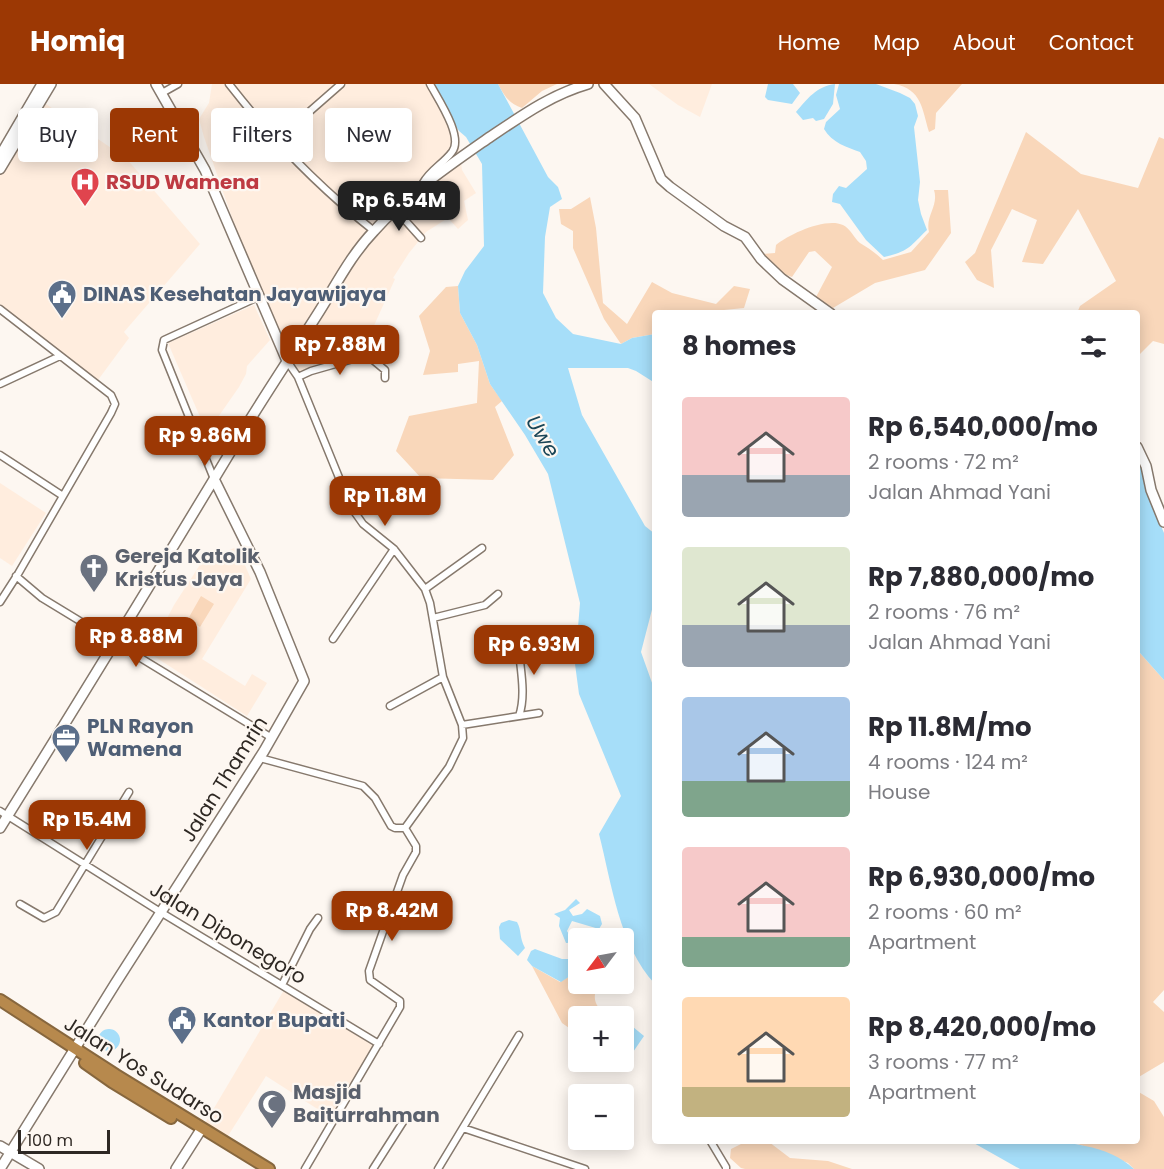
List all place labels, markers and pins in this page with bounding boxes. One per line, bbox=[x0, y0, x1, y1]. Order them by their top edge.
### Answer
hospital icon: RSUD Wamena bbox=[69, 166, 101, 208]
place label: RSUD Wamena bbox=[106, 168, 259, 196]
pin: Rp 6.54M bbox=[337, 181, 461, 232]
public building icon: DINAS Kesehatan Jayawijaya bbox=[46, 278, 78, 320]
place label: DINAS Kesehatan Jayawijaya bbox=[83, 280, 386, 308]
pin: Rp 7.88M bbox=[278, 325, 402, 376]
pin: Rp 9.86M bbox=[143, 416, 267, 467]
pin: Rp 11.8M bbox=[323, 476, 447, 527]
place label: Gereja Katolik Kristus Jaya bbox=[115, 542, 260, 593]
church icon: Gereja Katolik Kristus Jaya bbox=[78, 552, 110, 594]
pin: Rp 8.88M bbox=[74, 617, 198, 668]
pin: Rp 6.93M bbox=[472, 625, 596, 676]
place label: PLN Rayon Wamena bbox=[87, 712, 194, 763]
office icon: PLN Rayon Wamena bbox=[50, 722, 82, 764]
pin: Rp 15.4M bbox=[25, 800, 149, 851]
pin: Rp 8.42M bbox=[330, 891, 454, 942]
public building icon: Kantor Bupati bbox=[166, 1004, 198, 1046]
place label: Kantor Bupati bbox=[203, 1006, 346, 1034]
place label: Masjid Baiturrahman bbox=[293, 1078, 440, 1129]
mosque icon: Masjid Baiturrahman bbox=[256, 1088, 288, 1130]

